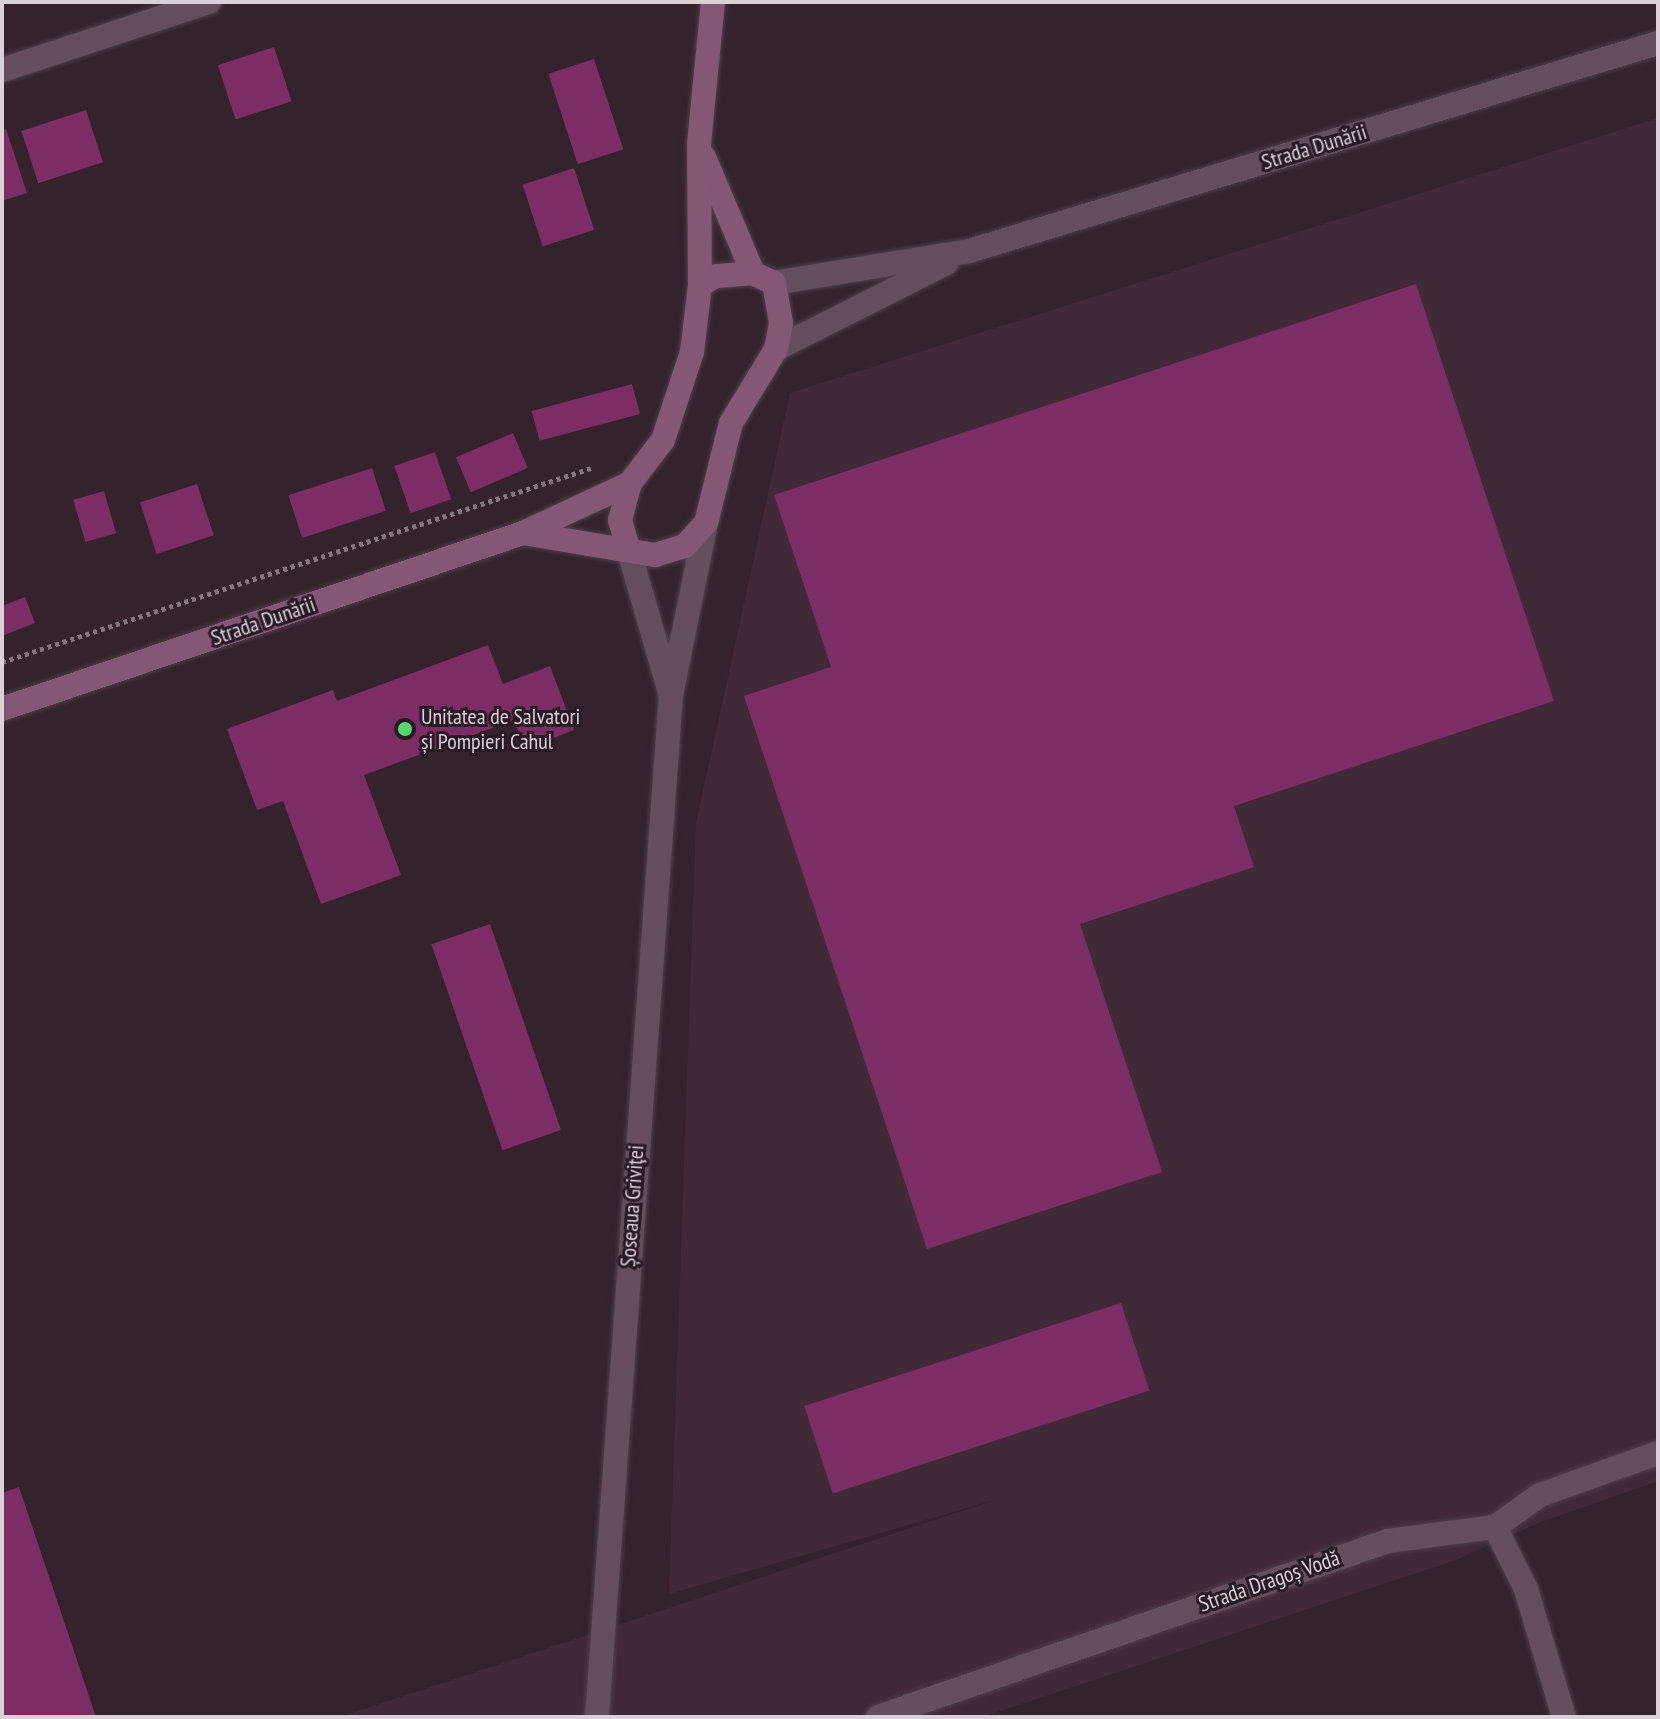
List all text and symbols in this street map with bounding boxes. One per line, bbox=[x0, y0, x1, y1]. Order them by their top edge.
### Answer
street label: Strada Dunării bbox=[1258, 119, 1370, 175]
street label: Strada Dunării bbox=[207, 591, 319, 651]
place label: Unitatea de Salvatori și Pompieri Cahul bbox=[421, 703, 580, 754]
marker: Unitatea de Salvatori și Pompieri Cahul bbox=[396, 720, 414, 738]
street label: Șoseaua Griviţei bbox=[615, 1144, 649, 1268]
street label: Strada Dragoș Vodă bbox=[1195, 1544, 1343, 1618]

